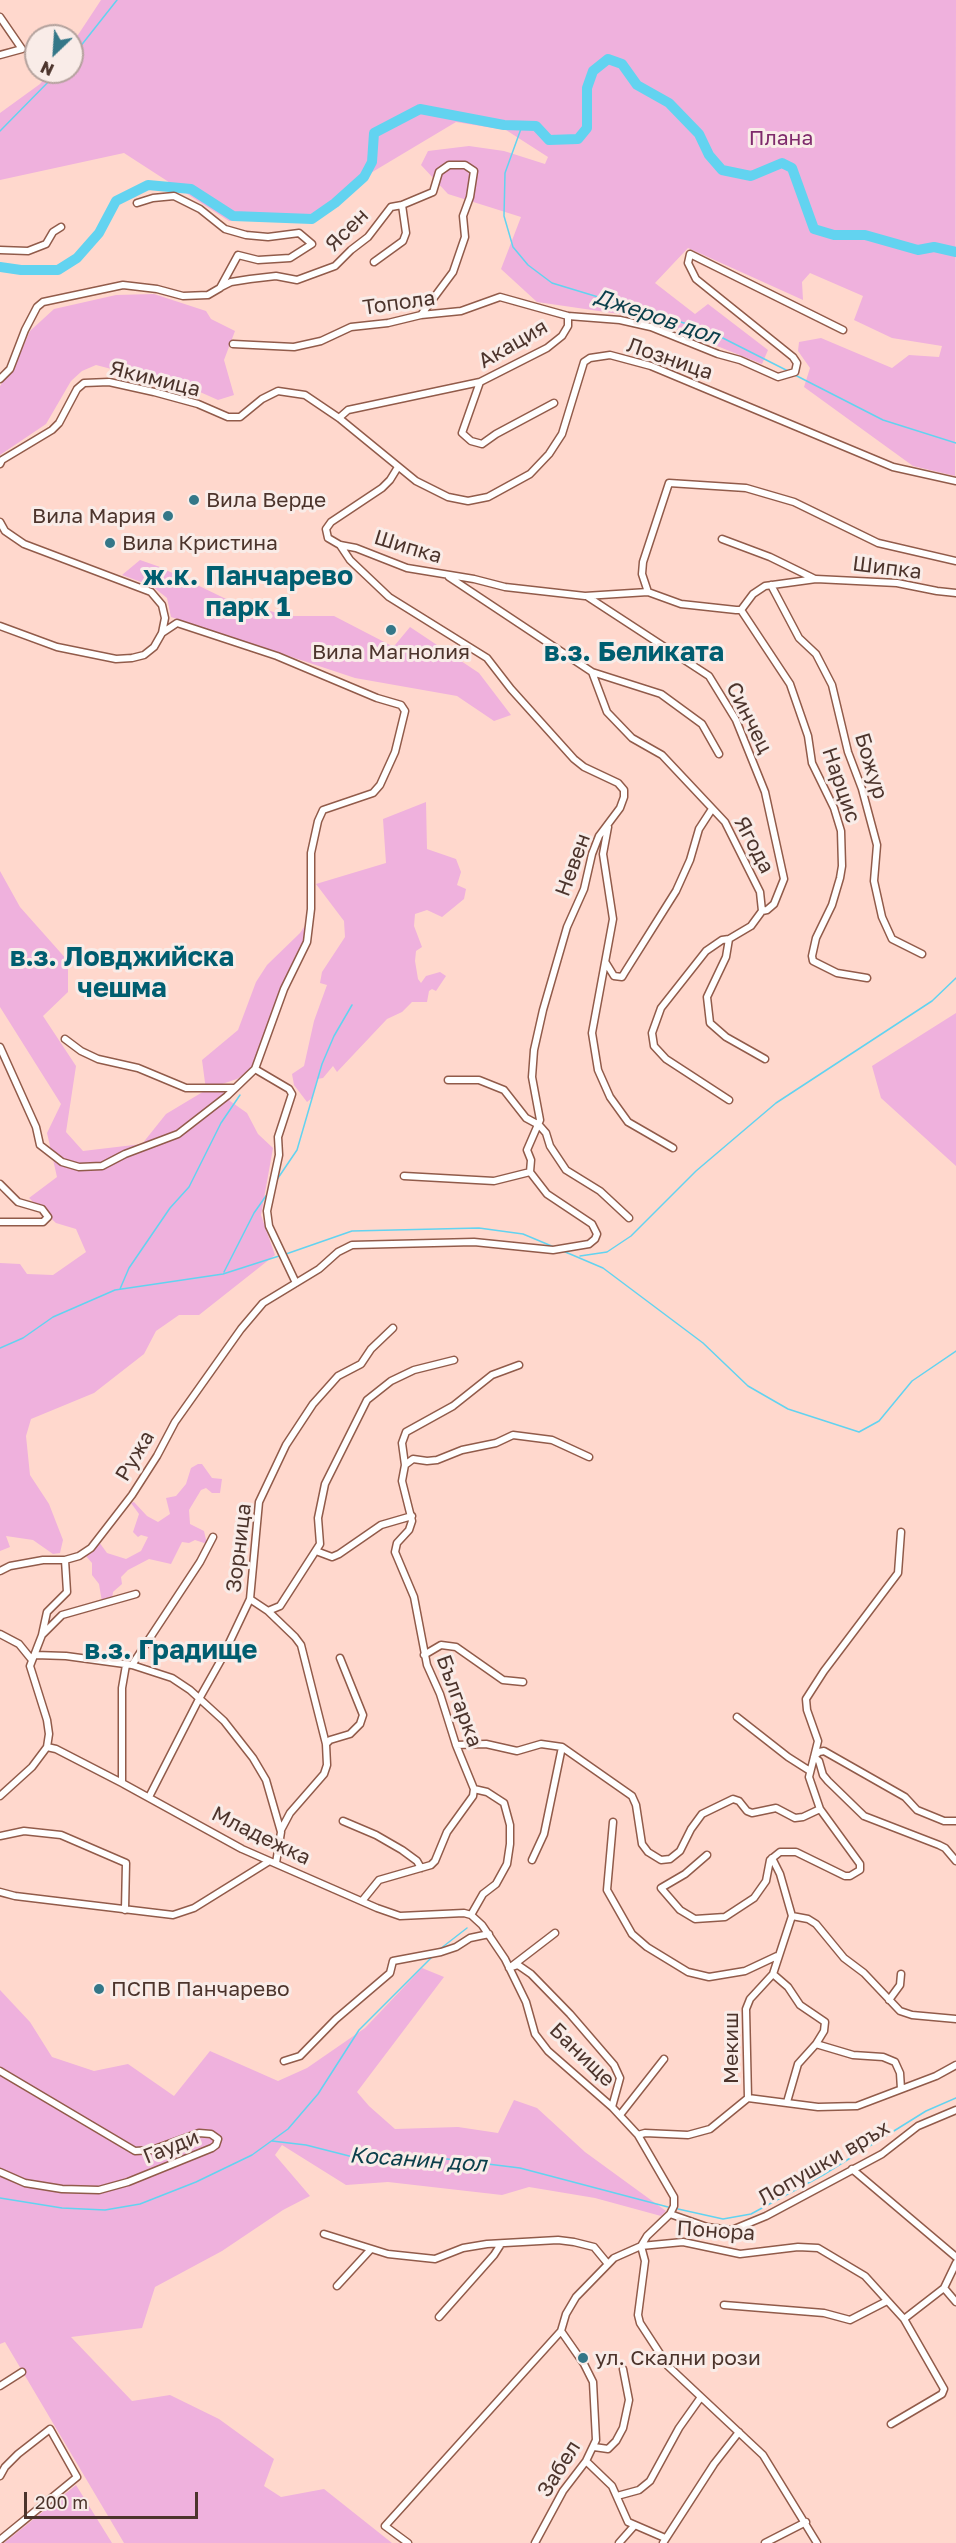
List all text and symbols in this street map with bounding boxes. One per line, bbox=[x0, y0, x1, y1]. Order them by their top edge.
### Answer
north arrow bbox=[24, 24, 84, 84]
text: N bbox=[38, 57, 57, 80]
park label: Плана bbox=[749, 125, 813, 151]
street label: Ясен bbox=[320, 203, 374, 257]
water label: Джеров дол bbox=[591, 283, 723, 351]
street label: Топола bbox=[361, 285, 437, 321]
street label: Акация bbox=[474, 314, 552, 374]
street label: Лозница bbox=[624, 333, 716, 385]
street label: Якимица bbox=[107, 356, 203, 402]
place label: Вила Верде bbox=[206, 487, 326, 513]
marker: Вила Верде bbox=[187, 493, 201, 507]
place label: Вила Мария bbox=[32, 503, 156, 529]
marker: Вила Мария bbox=[161, 509, 175, 523]
street label: Шипка bbox=[371, 525, 445, 569]
place label: Вила Кристина bbox=[122, 530, 278, 556]
marker: Вила Кристина bbox=[103, 536, 117, 550]
street label: Шипка bbox=[851, 551, 923, 585]
district label: ж.к. Панчарево парк 1 bbox=[143, 560, 353, 623]
marker: Вила Магнолия bbox=[384, 623, 398, 637]
district label: в.з. Беликата bbox=[544, 636, 724, 668]
place label: Вила Магнолия bbox=[312, 639, 470, 665]
street label: Синчец bbox=[720, 678, 778, 758]
street label: Божур bbox=[849, 730, 893, 802]
street label: Нарцис bbox=[816, 744, 866, 826]
street label: Ягода bbox=[729, 812, 779, 878]
street label: Невен bbox=[550, 830, 596, 900]
district label: в.з. Ловджийска чешма bbox=[10, 941, 234, 1004]
street label: Ружа bbox=[110, 1426, 160, 1486]
street label: Зорница bbox=[221, 1502, 257, 1594]
district label: в.з. Градище bbox=[85, 1634, 257, 1666]
street label: Българка bbox=[431, 1651, 487, 1751]
street label: Младежка bbox=[207, 1801, 315, 1871]
place label: ПСПВ Панчарево bbox=[111, 1976, 290, 2002]
marker: ПСПВ Панчарево bbox=[92, 1982, 106, 1996]
street label: Мекиш bbox=[718, 2012, 744, 2084]
street label: Банище bbox=[544, 2018, 620, 2092]
street label: Лопушки връх bbox=[754, 2115, 894, 2211]
street label: Гауди bbox=[140, 2125, 202, 2169]
water label: Косанин дол bbox=[348, 2142, 488, 2178]
street label: Понора bbox=[676, 2216, 756, 2246]
place label: ул. Скални рози bbox=[595, 2345, 761, 2371]
marker: ул. Скални рози bbox=[576, 2351, 590, 2365]
street label: Забел bbox=[532, 2436, 586, 2502]
scale bar bbox=[27, 2480, 201, 2518]
text: 200 m bbox=[35, 2491, 88, 2513]

